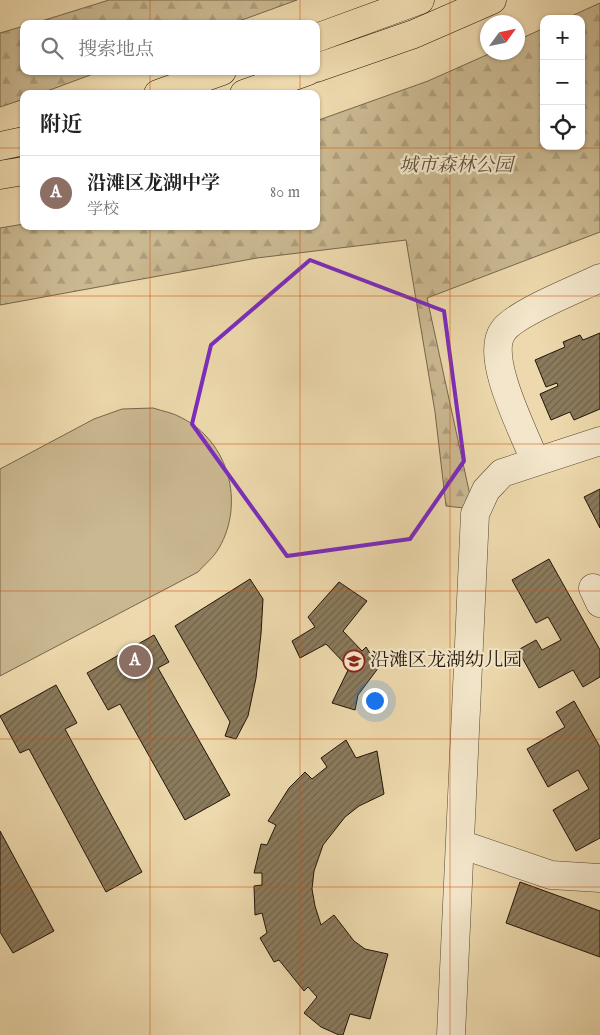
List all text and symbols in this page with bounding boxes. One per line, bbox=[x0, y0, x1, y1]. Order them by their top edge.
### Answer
north arrow bbox=[480, 15, 525, 60]
map controls bbox=[540, 15, 585, 150]
button: + bbox=[540, 15, 585, 60]
search box bbox=[20, 20, 320, 75]
icon: search bbox=[38, 34, 66, 62]
text: 搜索地点 bbox=[78, 38, 154, 62]
button: − bbox=[540, 60, 585, 105]
button: locate bbox=[540, 105, 585, 150]
text: 附近 bbox=[40, 112, 82, 139]
park label: 城市森林公园 bbox=[399, 154, 516, 178]
text: 沿滩区龙湖中学 bbox=[87, 172, 220, 196]
text: A bbox=[51, 183, 61, 203]
text: 80 m bbox=[270, 183, 300, 203]
text: 学校 bbox=[87, 200, 119, 220]
pin: A bbox=[119, 642, 151, 680]
school or university icon: 沿滩区龙湖幼儿园 bbox=[342, 649, 366, 673]
place label: 沿滩区龙湖幼儿园 bbox=[370, 649, 522, 673]
your location bbox=[362, 688, 388, 714]

